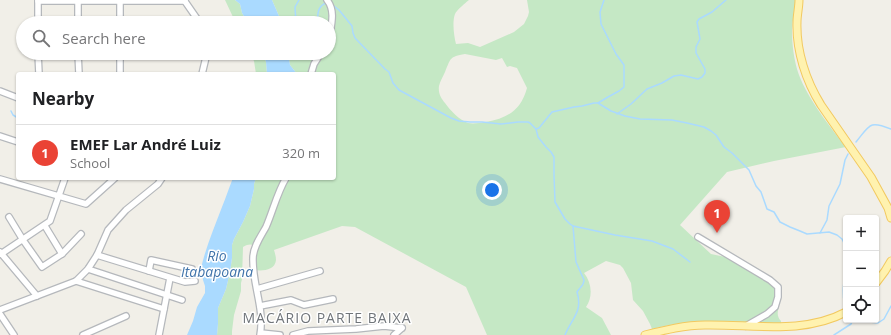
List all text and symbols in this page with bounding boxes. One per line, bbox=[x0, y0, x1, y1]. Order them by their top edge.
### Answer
search box bbox=[16, 16, 336, 60]
icon: search bbox=[30, 27, 52, 49]
text: Search here bbox=[62, 28, 146, 48]
text: Nearby bbox=[32, 87, 94, 110]
text: EMEF Lar André Luiz bbox=[70, 134, 221, 154]
text: 1 bbox=[41, 144, 49, 162]
text: 320 m bbox=[282, 144, 320, 162]
text: School bbox=[70, 154, 110, 172]
your location bbox=[482, 180, 502, 200]
pin: 1 bbox=[704, 200, 730, 233]
map controls bbox=[843, 215, 879, 323]
button: + bbox=[843, 215, 879, 251]
water label: Rio Itabapoana bbox=[181, 246, 253, 281]
button: − bbox=[843, 251, 879, 287]
button: locate bbox=[843, 287, 879, 323]
district label: MACÁRIO PARTE BAIXA bbox=[243, 308, 411, 327]

